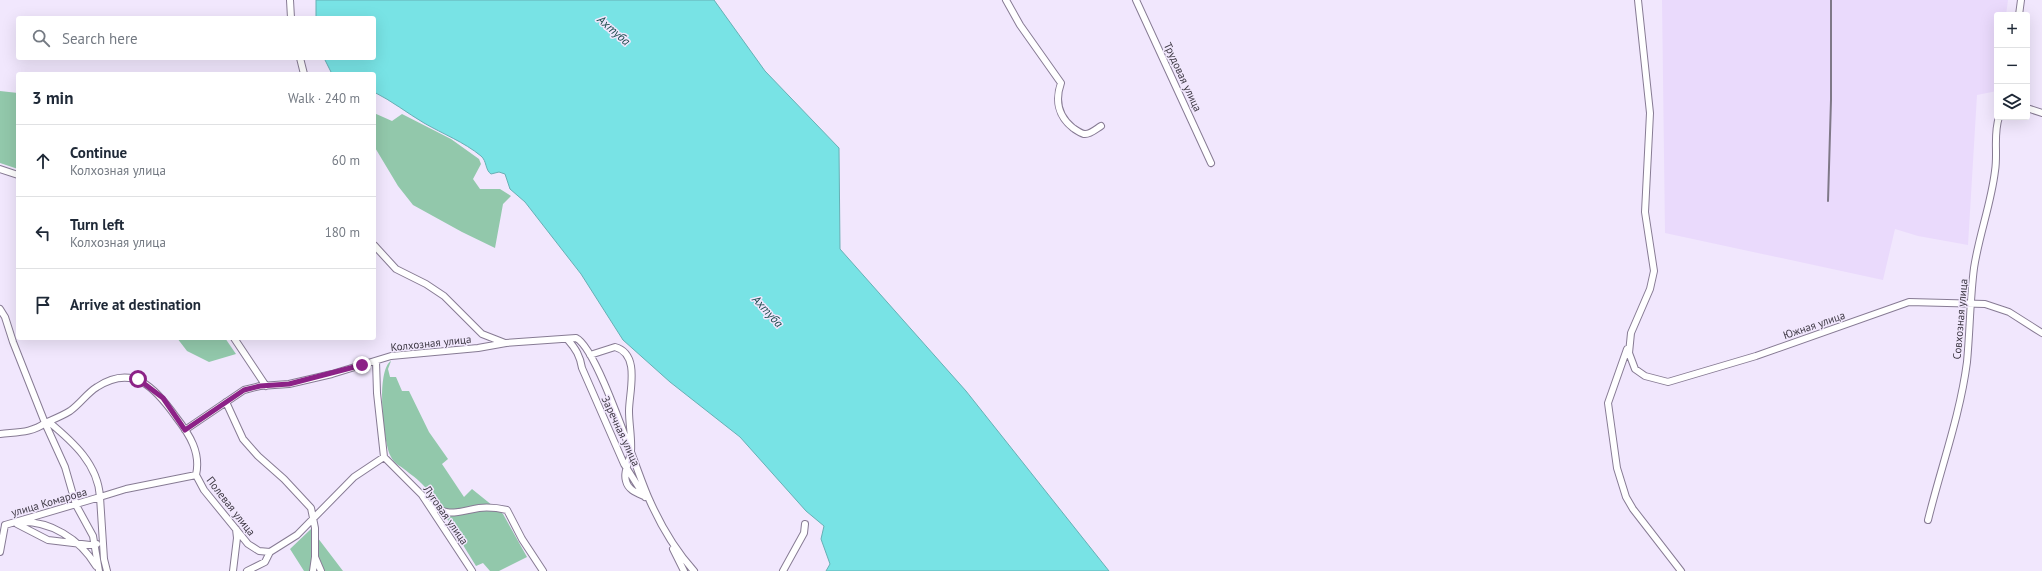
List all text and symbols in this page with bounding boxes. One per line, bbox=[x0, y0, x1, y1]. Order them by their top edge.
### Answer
water label: Ахтуба bbox=[594, 11, 634, 48]
map controls bbox=[1994, 12, 2030, 120]
button: + bbox=[1994, 12, 2030, 48]
search box bbox=[16, 16, 376, 60]
icon: search bbox=[30, 27, 52, 49]
text: Search here bbox=[62, 29, 138, 48]
street label: Трудовая улица bbox=[1161, 40, 1205, 114]
button: − bbox=[1994, 48, 2030, 84]
button: layers bbox=[1994, 84, 2030, 120]
text: 3 min bbox=[32, 87, 73, 109]
text: Walk · 240 m bbox=[288, 90, 360, 107]
text: Continue bbox=[70, 143, 127, 162]
icon: ahead bbox=[32, 150, 54, 172]
text: 60 m bbox=[332, 152, 360, 169]
text: Колхозная улица bbox=[70, 162, 166, 179]
text: Turn left bbox=[70, 215, 124, 234]
icon: left bbox=[32, 222, 54, 244]
text: 180 m bbox=[325, 224, 360, 241]
text: Колхозная улица bbox=[70, 234, 166, 251]
street label: Совхозная улица bbox=[1949, 278, 1971, 360]
water label: Ахтуба bbox=[749, 291, 787, 330]
icon: arrive bbox=[32, 294, 54, 316]
text: Arrive at destination bbox=[70, 295, 201, 314]
street label: Южная улица bbox=[1781, 308, 1847, 342]
street label: Колхозная улица bbox=[390, 332, 472, 354]
route end bbox=[353, 356, 371, 374]
route start bbox=[129, 370, 147, 388]
street label: Заречная улица bbox=[599, 394, 643, 468]
street label: Полевая улица bbox=[204, 474, 258, 538]
street label: Луговая улица bbox=[420, 482, 471, 547]
street label: улица Комарова bbox=[9, 484, 89, 520]

